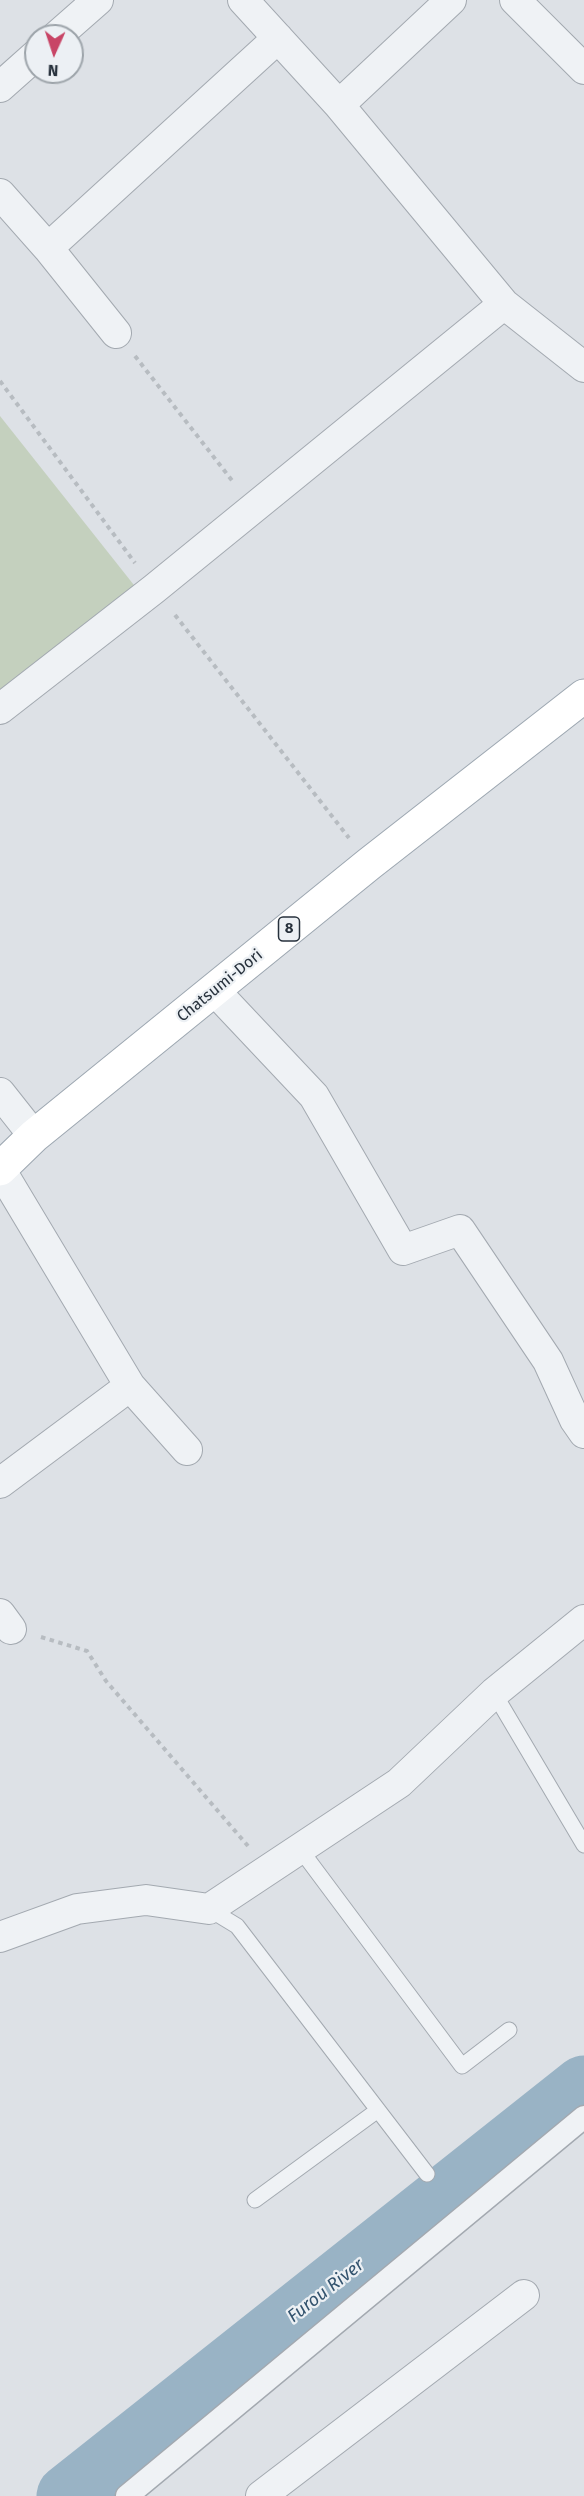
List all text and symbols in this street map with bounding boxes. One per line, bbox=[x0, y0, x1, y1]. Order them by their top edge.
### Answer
north arrow bbox=[24, 24, 84, 84]
text: N bbox=[47, 61, 59, 80]
road number: 8 bbox=[278, 917, 300, 941]
street label: Chatsumi-Dori bbox=[173, 946, 267, 1026]
water label: Furou River bbox=[284, 2255, 368, 2327]

